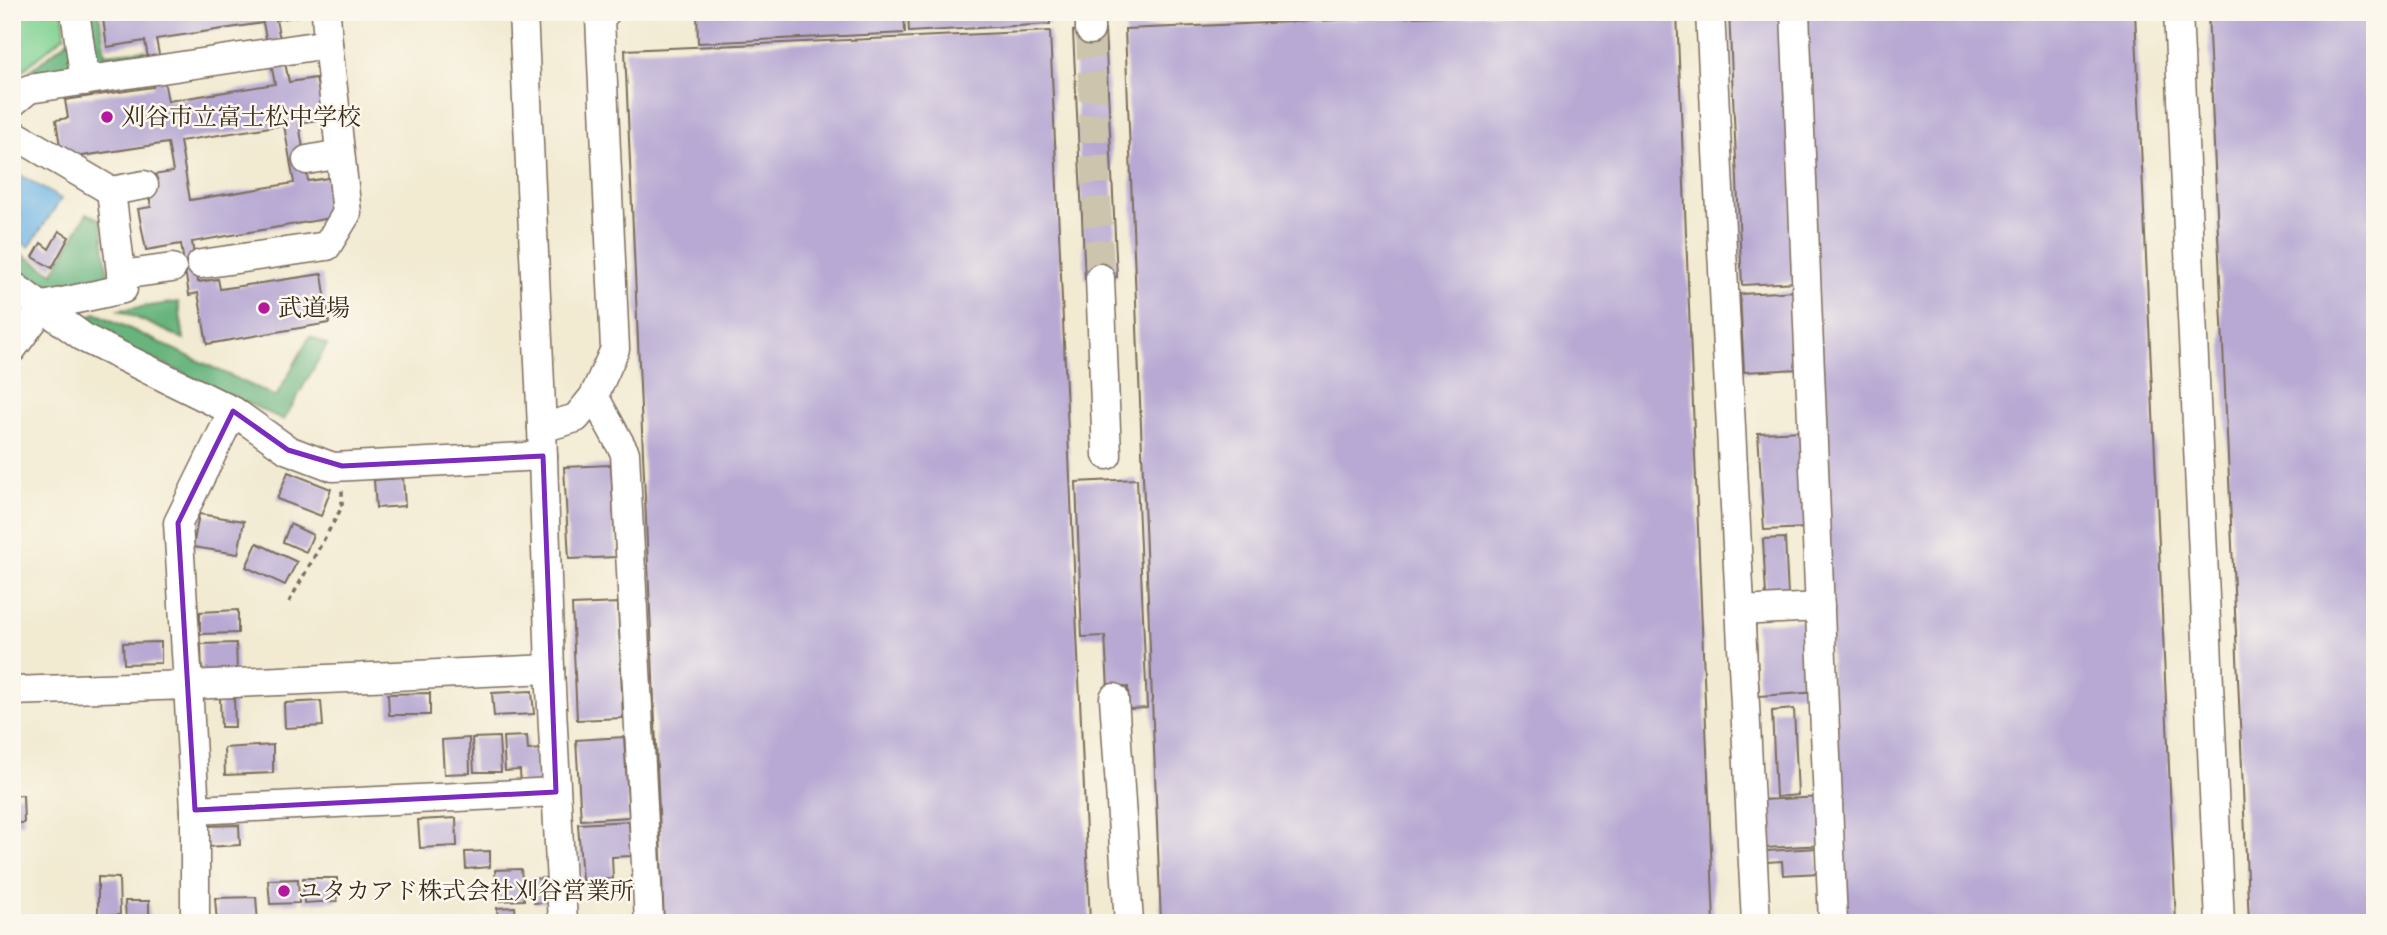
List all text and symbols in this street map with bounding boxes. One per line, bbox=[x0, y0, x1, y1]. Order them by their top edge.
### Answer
place label: 刈谷市立富士松中学校 bbox=[121, 102, 361, 133]
marker: 刈谷市立富士松中学校 bbox=[99, 109, 115, 125]
place label: 武道場 bbox=[278, 293, 350, 324]
marker: 武道場 bbox=[256, 300, 272, 316]
place label: ユタカアド株式会社刈谷営業所 bbox=[298, 876, 634, 907]
marker: ユタカアド株式会社刈谷営業所 bbox=[276, 883, 292, 899]

